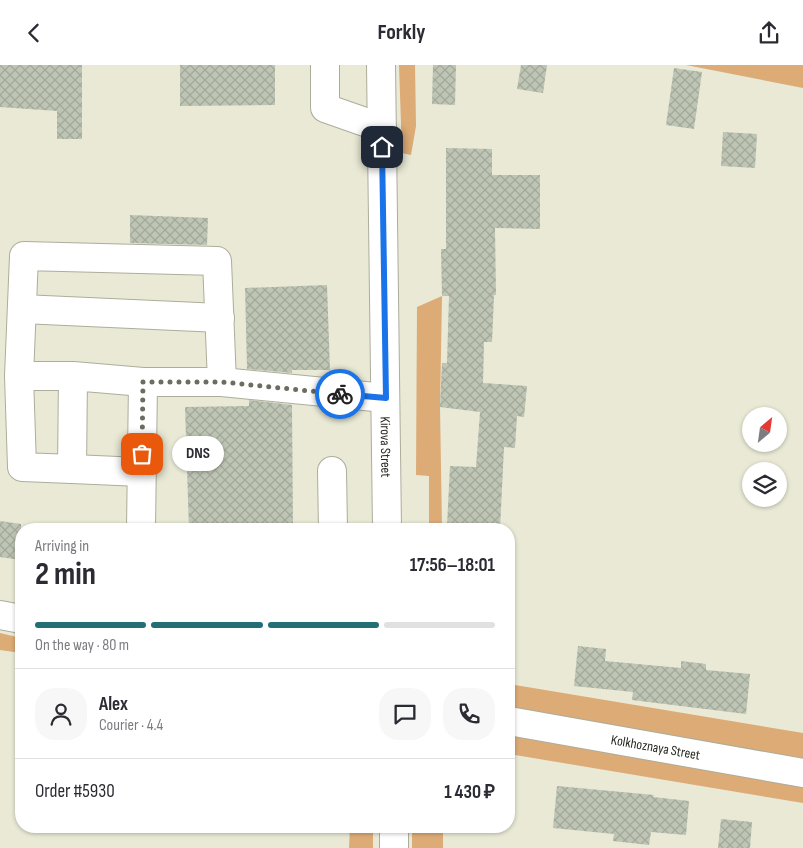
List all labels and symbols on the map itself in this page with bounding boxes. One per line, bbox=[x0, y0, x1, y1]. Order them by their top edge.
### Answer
pin bbox=[361, 126, 403, 168]
courier bbox=[315, 369, 365, 419]
north arrow bbox=[742, 407, 788, 453]
street label: Kirova Street bbox=[377, 416, 394, 478]
pin bbox=[121, 433, 163, 475]
callout: DNS bbox=[172, 437, 224, 471]
street label: Kolkhoznaya Street bbox=[610, 731, 702, 764]

